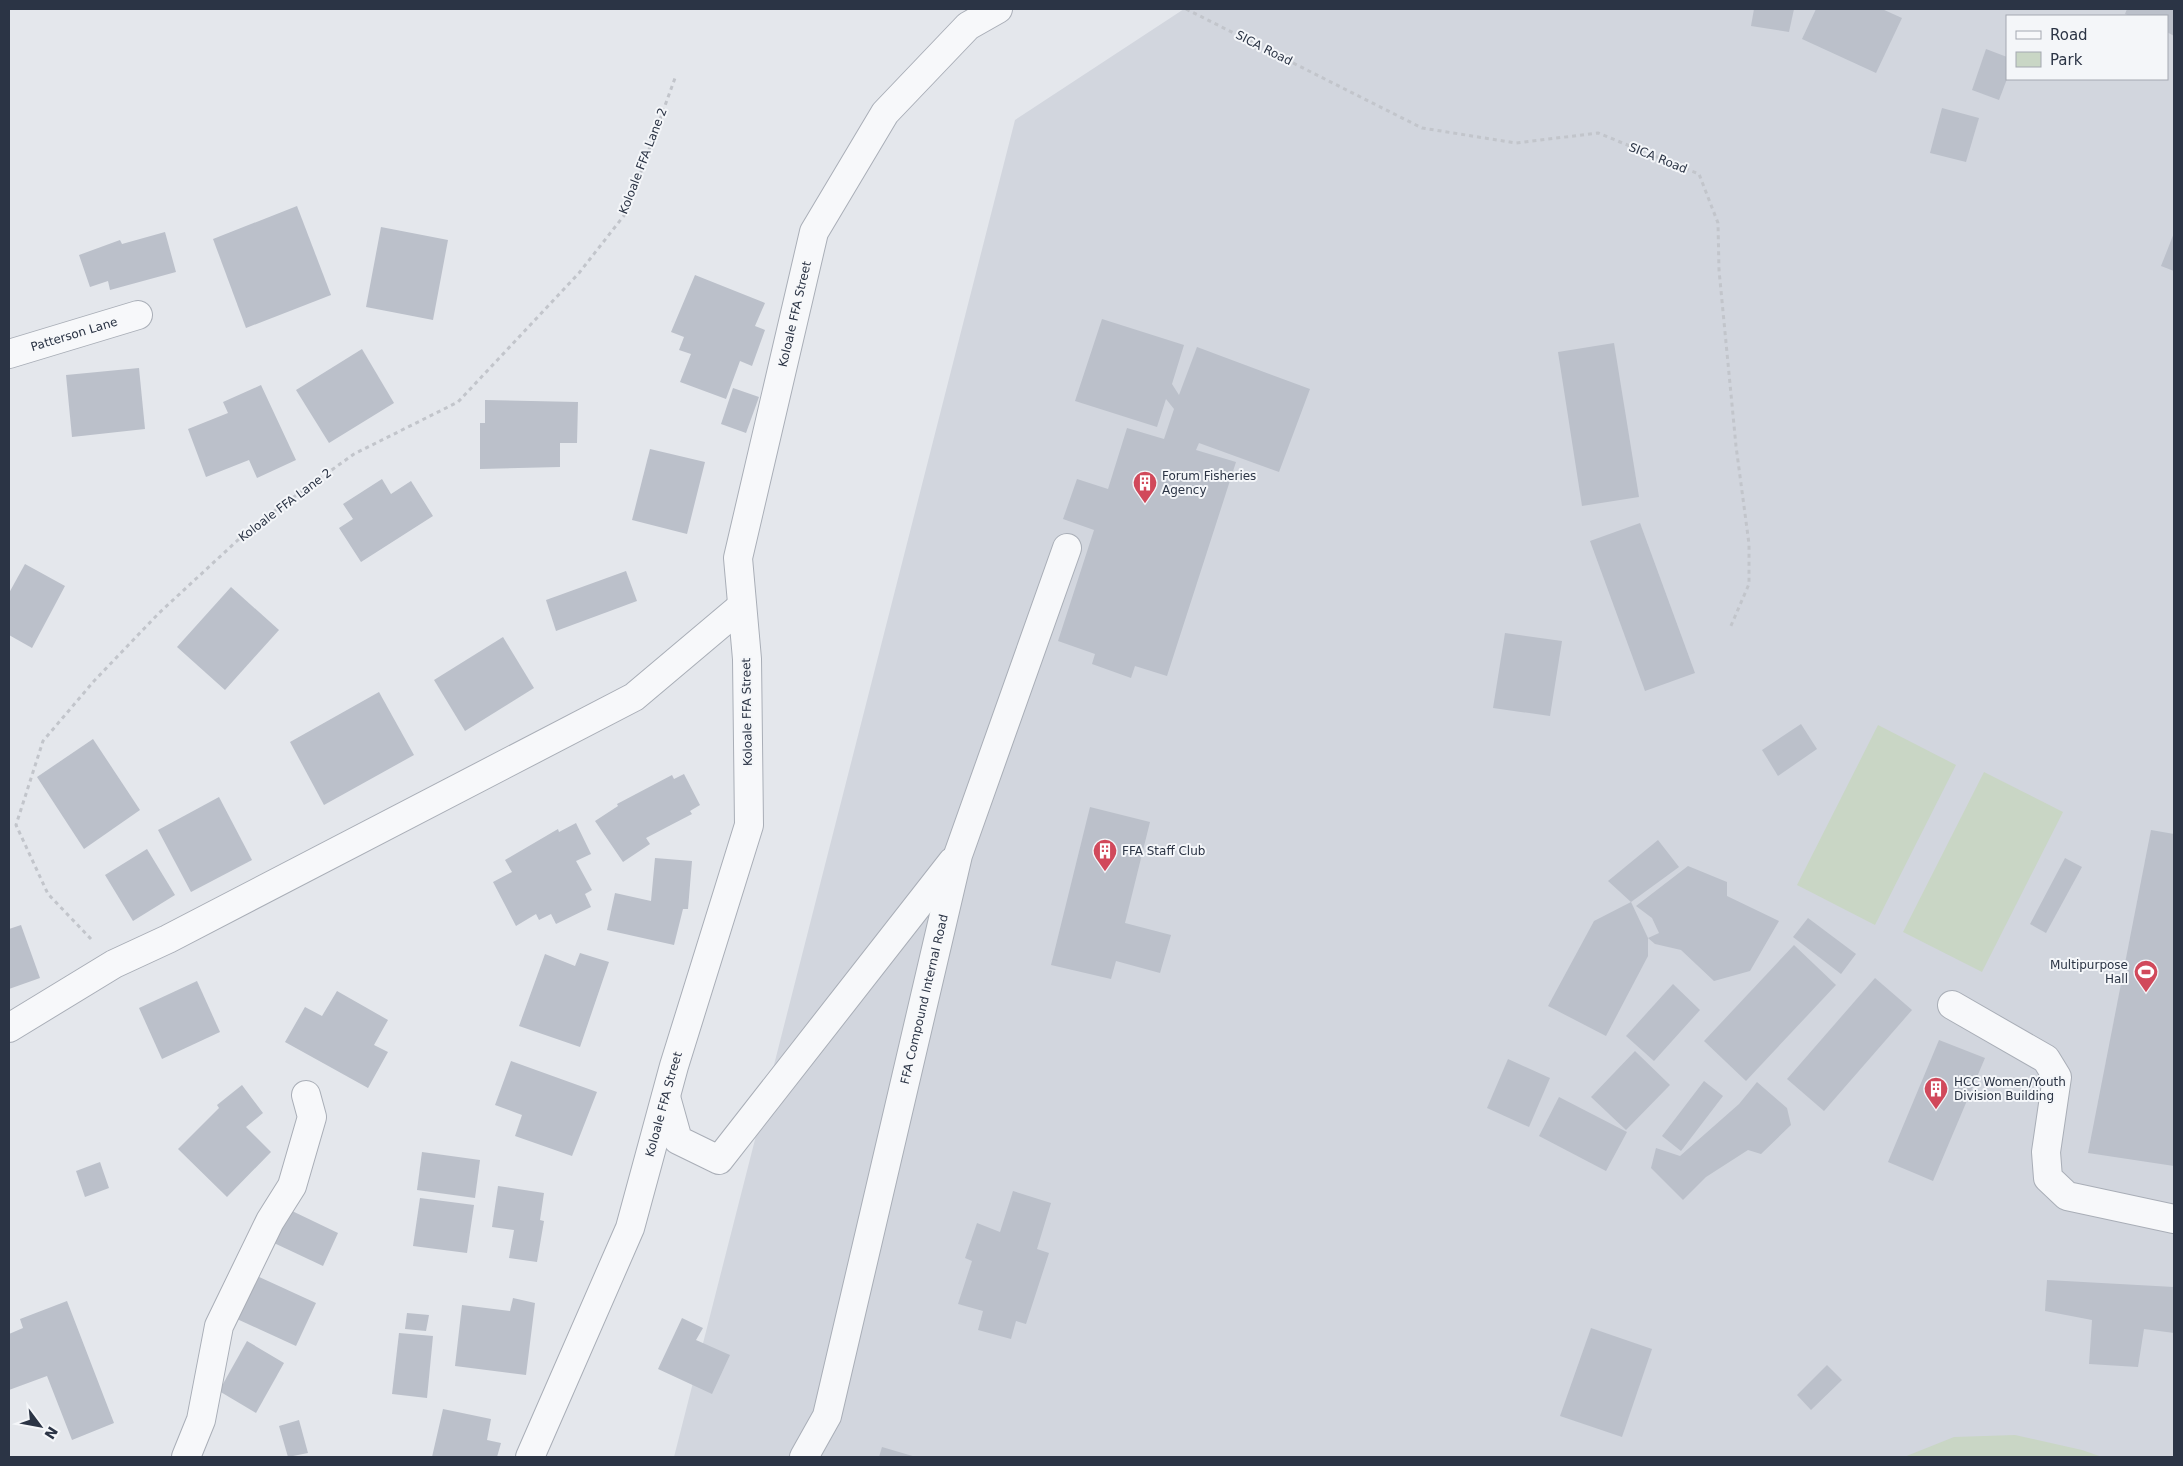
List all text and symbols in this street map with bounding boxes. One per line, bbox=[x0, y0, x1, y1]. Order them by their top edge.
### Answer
legend bbox=[2006, 15, 2168, 80]
text: Road bbox=[2050, 26, 2088, 44]
street label: SICA Road bbox=[1233, 28, 1295, 68]
text: Park bbox=[2050, 51, 2083, 69]
street label: Koloale FFA Lane 2 bbox=[616, 106, 670, 216]
street label: SICA Road bbox=[1627, 140, 1689, 176]
street label: Koloale FFA Street bbox=[776, 259, 814, 369]
street label: Patterson Lane bbox=[29, 315, 119, 354]
street label: Koloale FFA Lane 2 bbox=[236, 466, 334, 544]
place label: Forum Fisheries Agency bbox=[1162, 469, 1256, 497]
building icon: Forum Fisheries Agency bbox=[1132, 470, 1158, 504]
street label: Koloale FFA Street bbox=[739, 657, 755, 766]
building icon: FFA Staff Club bbox=[1092, 838, 1118, 872]
place label: FFA Staff Club bbox=[1122, 844, 1205, 858]
street label: FFA Compound Internal Road bbox=[898, 913, 951, 1086]
place label: Multipurpose Hall bbox=[2050, 958, 2128, 986]
sports icon: Multipurpose Hall bbox=[2133, 959, 2159, 993]
street label: Koloale FFA Street bbox=[643, 1050, 685, 1159]
place label: HCC Women/Youth Division Building bbox=[1954, 1075, 2066, 1103]
building icon: HCC Women/Youth Division Building bbox=[1923, 1076, 1949, 1110]
north arrow bbox=[15, 1401, 65, 1451]
text: N bbox=[41, 1424, 61, 1442]

